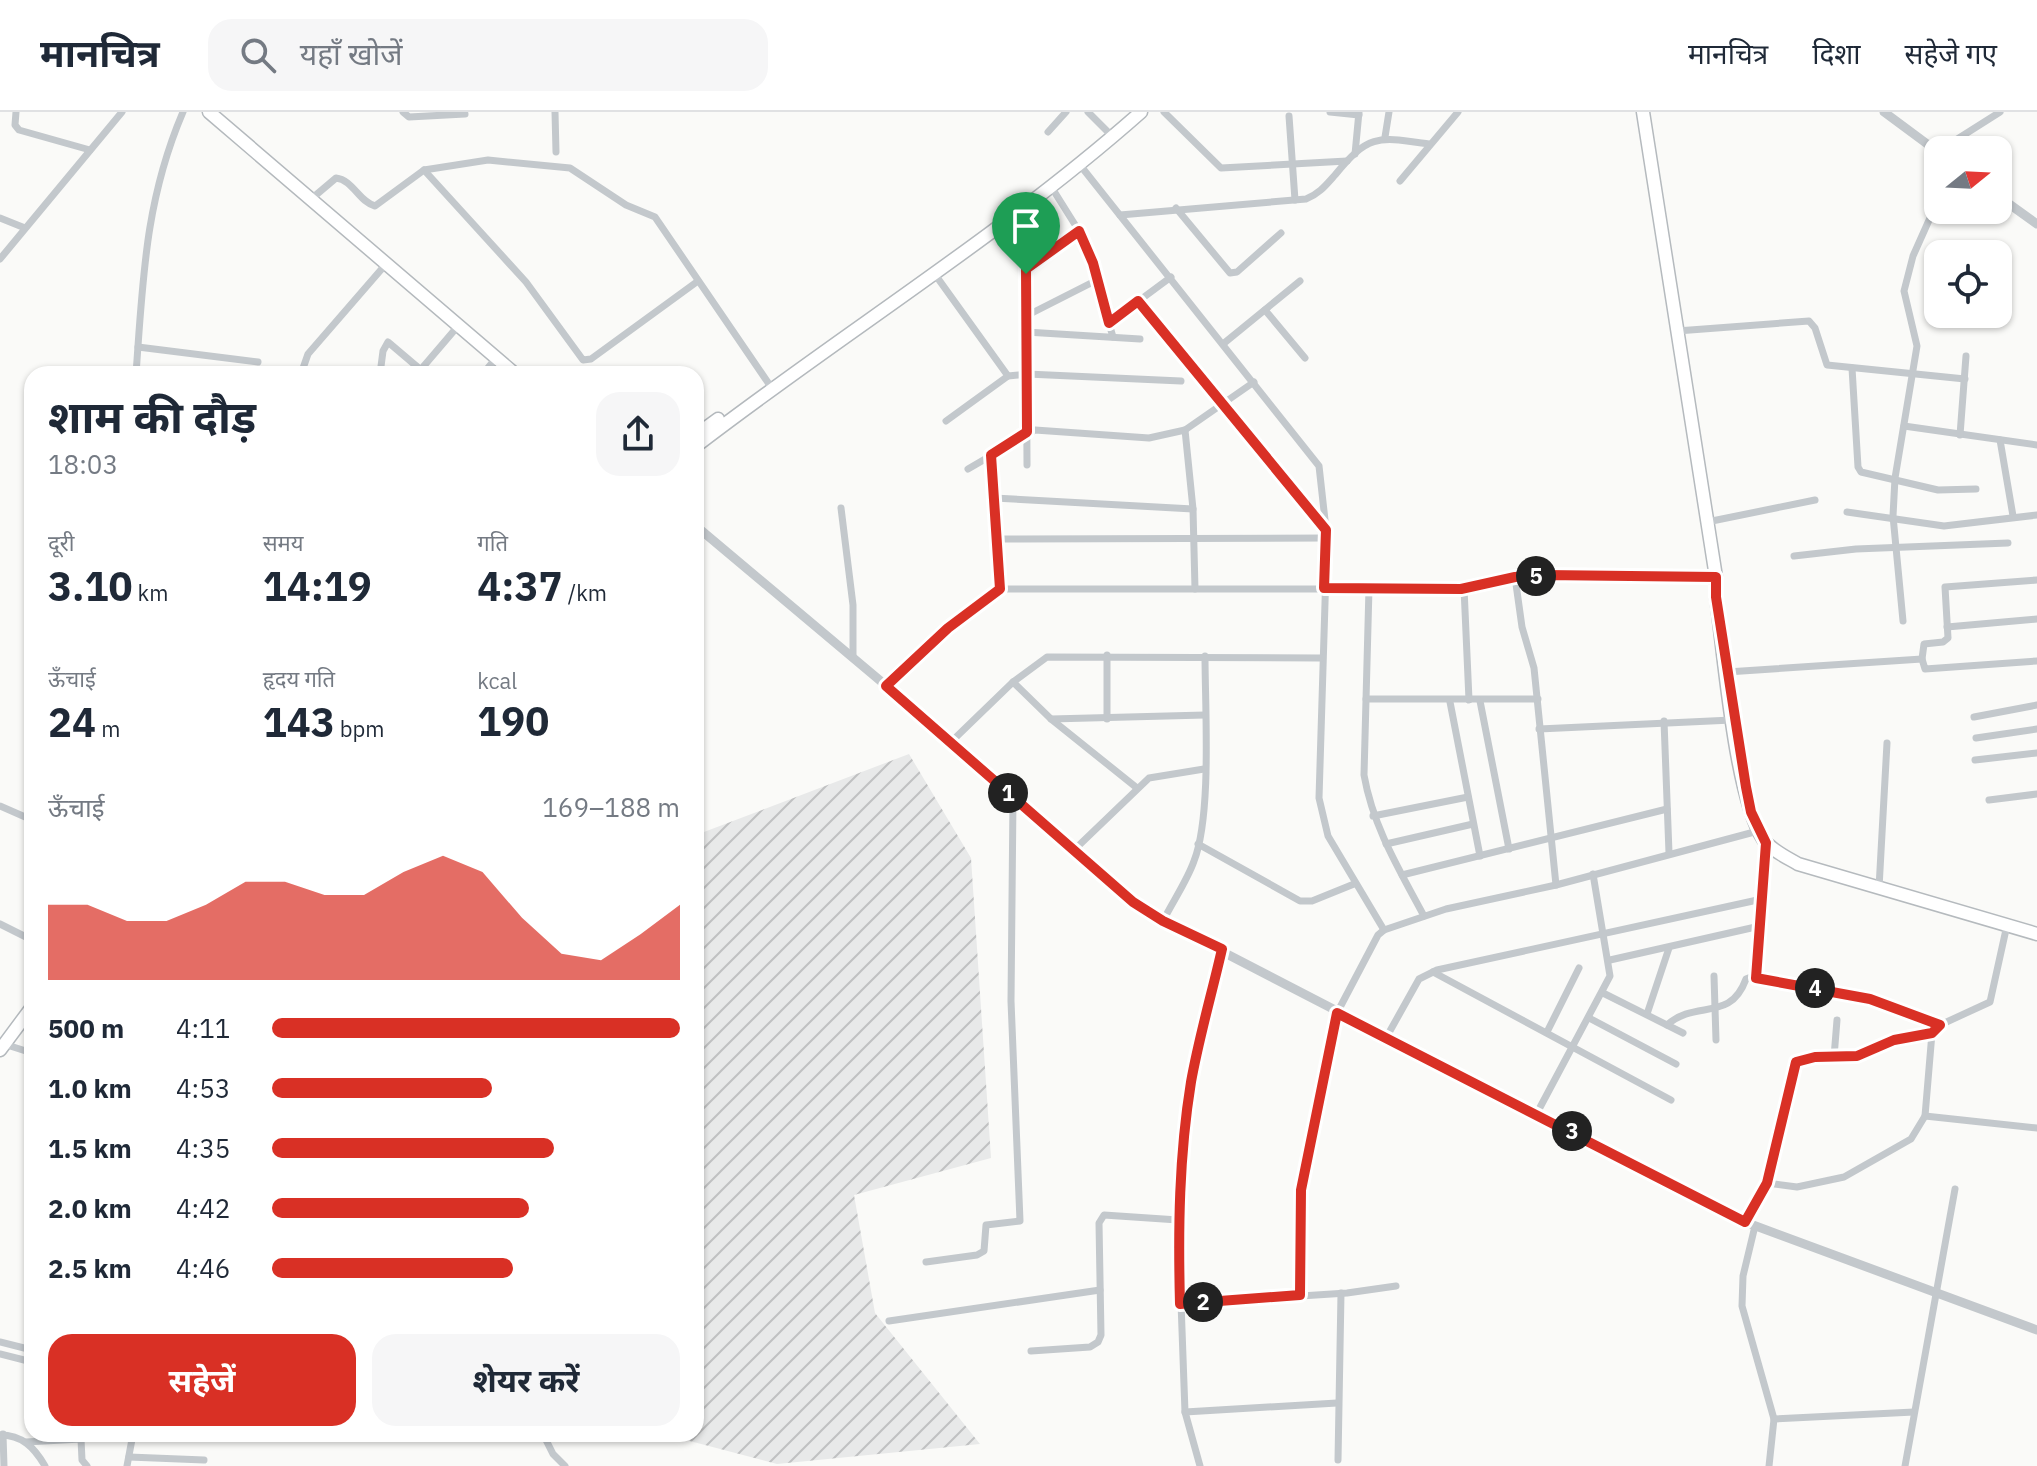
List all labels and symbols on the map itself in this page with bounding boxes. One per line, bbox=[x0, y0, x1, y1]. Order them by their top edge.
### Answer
north arrow bbox=[1924, 136, 2012, 224]
pin bbox=[992, 192, 1060, 274]
pin: 5 bbox=[1516, 556, 1556, 596]
pin: 1 bbox=[988, 773, 1028, 813]
pin: 4 bbox=[1795, 968, 1835, 1008]
pin: 3 bbox=[1552, 1111, 1592, 1151]
pin: 2 bbox=[1183, 1282, 1223, 1322]

